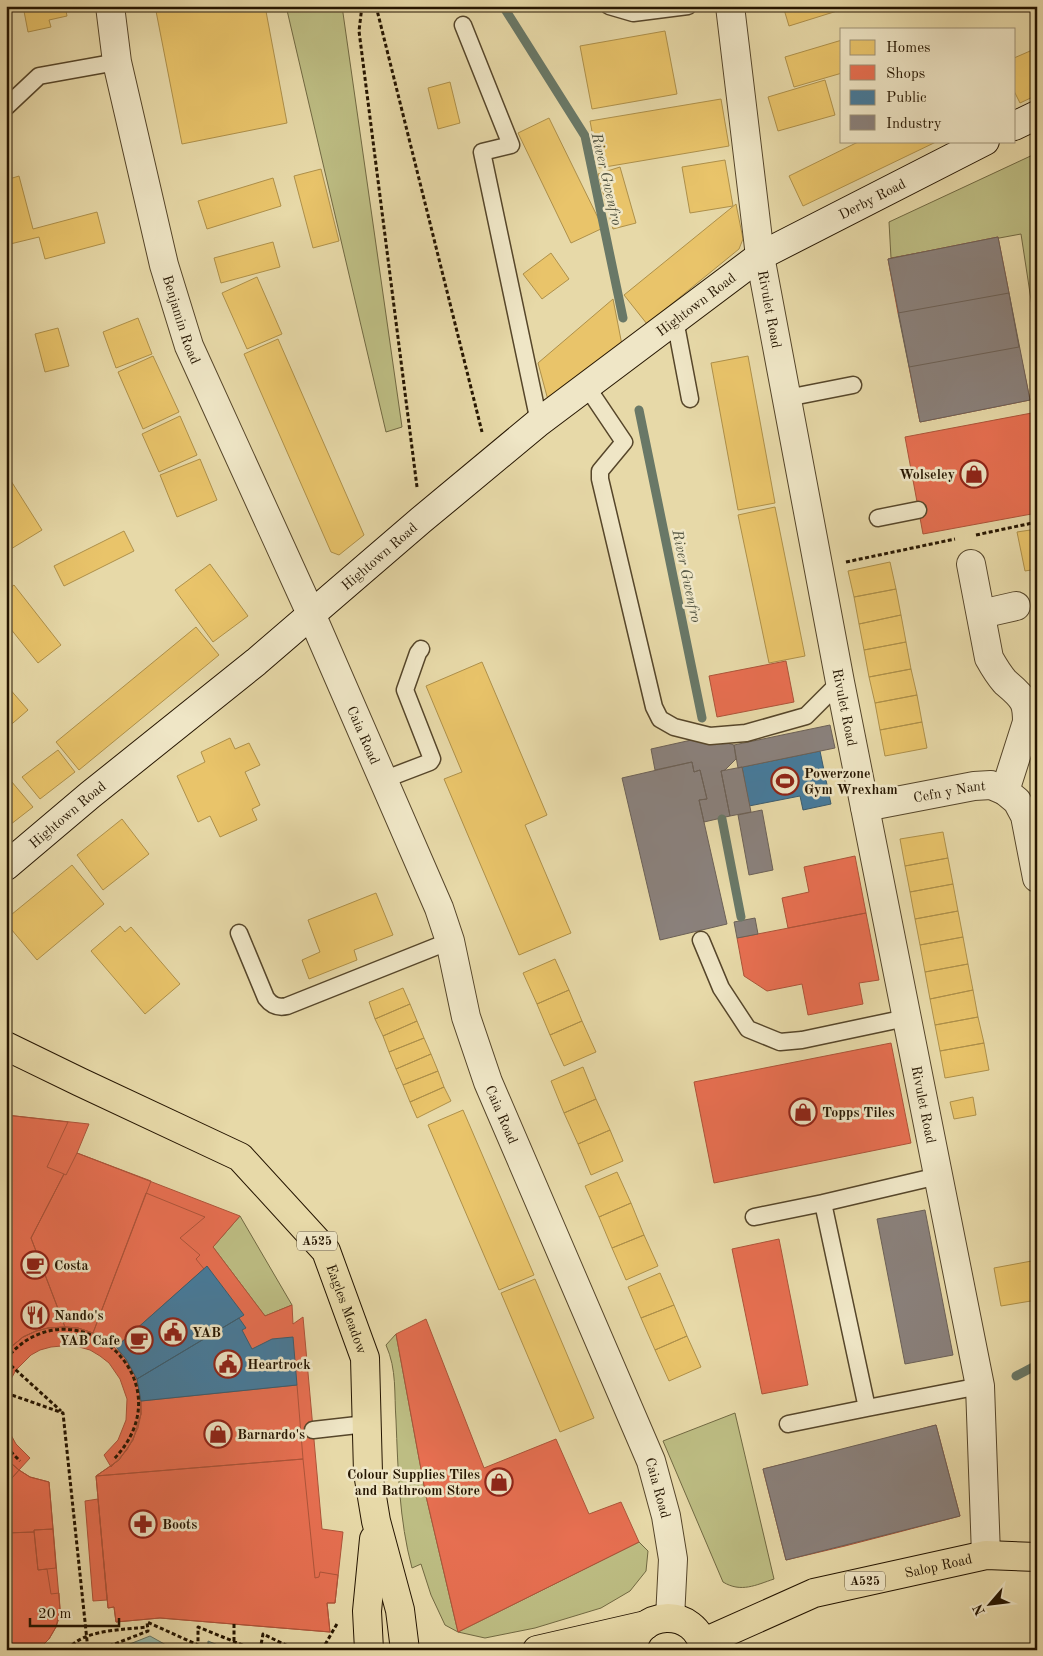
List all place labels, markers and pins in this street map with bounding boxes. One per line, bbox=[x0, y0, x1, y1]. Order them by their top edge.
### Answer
shop icon: Wolseley bbox=[959, 459, 989, 489]
place label: Wolseley bbox=[899, 468, 955, 482]
sports icon: Powerzone Gym Wrexham bbox=[770, 766, 800, 796]
place label: Powerzone Gym Wrexham bbox=[804, 767, 898, 797]
shop icon: Topps Tiles bbox=[788, 1097, 818, 1127]
place label: Topps Tiles bbox=[822, 1106, 894, 1120]
cafe icon: Costa bbox=[20, 1250, 50, 1280]
place label: Costa bbox=[54, 1259, 89, 1273]
restaurant icon: Nando's bbox=[20, 1300, 50, 1330]
place label: Nando's bbox=[54, 1309, 104, 1323]
public building icon: YAB bbox=[158, 1317, 188, 1347]
cafe icon: YAB Cafe bbox=[124, 1325, 154, 1355]
place label: YAB bbox=[192, 1326, 221, 1340]
place label: YAB Cafe bbox=[59, 1334, 120, 1348]
public building icon: Heartrock bbox=[213, 1349, 243, 1379]
place label: Heartrock bbox=[247, 1358, 311, 1372]
shop icon: Barnardo's bbox=[203, 1419, 233, 1449]
place label: Barnardo's bbox=[237, 1428, 305, 1442]
shop icon: Colour Supplies Tiles and Bathroom Store bbox=[484, 1467, 514, 1497]
place label: Colour Supplies Tiles and Bathroom Store bbox=[347, 1468, 480, 1498]
pharmacy icon: Boots bbox=[128, 1509, 158, 1539]
place label: Boots bbox=[162, 1518, 197, 1532]

